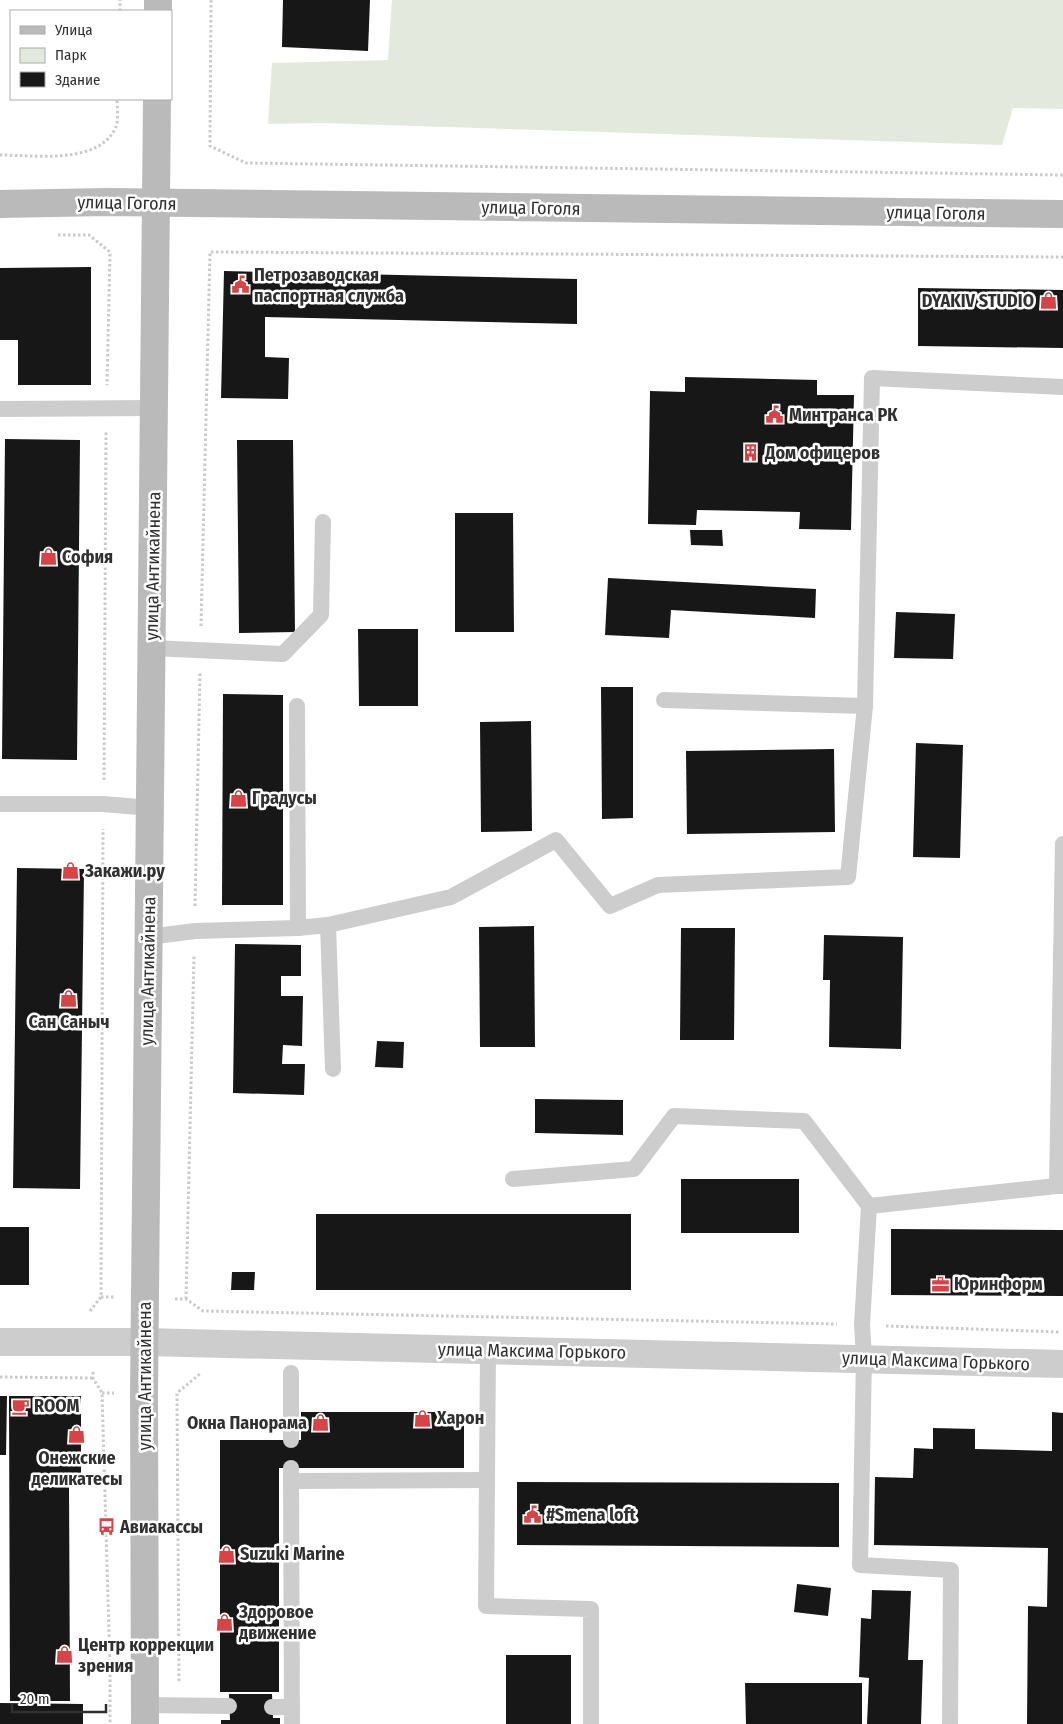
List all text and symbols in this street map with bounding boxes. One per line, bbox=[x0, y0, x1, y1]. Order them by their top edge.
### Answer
legend bbox=[10, 10, 172, 100]
text: Улица bbox=[54, 21, 93, 39]
text: Парк bbox=[55, 46, 86, 64]
text: Здание bbox=[55, 71, 101, 89]
street label: улица Гоголя bbox=[77, 191, 177, 215]
street label: улица Гоголя bbox=[481, 196, 581, 220]
street label: улица Гоголя bbox=[886, 201, 986, 225]
place label: Петрозаводская паспортная служба bbox=[254, 264, 404, 307]
public building icon: Петрозаводская паспортная служба bbox=[230, 275, 250, 295]
place label: DYAKIV STUDIO bbox=[922, 290, 1034, 312]
shop icon: DYAKIV STUDIO bbox=[1038, 291, 1058, 311]
place label: Минтранса РК bbox=[789, 404, 898, 426]
public building icon: Минтранса РК bbox=[765, 405, 785, 425]
place label: Дом офицеров bbox=[764, 442, 880, 464]
building icon: Дом офицеров bbox=[741, 443, 761, 463]
street label: улица Антикайнена bbox=[141, 491, 165, 641]
place label: София bbox=[62, 546, 113, 568]
shop icon: София bbox=[38, 547, 58, 567]
place label: Градусы bbox=[252, 787, 317, 809]
shop icon: Градусы bbox=[228, 788, 248, 808]
place label: Закажи.ру bbox=[84, 860, 165, 882]
shop icon: Закажи.ру bbox=[61, 861, 81, 881]
street label: улица Антикайнена bbox=[136, 896, 160, 1046]
shop icon: Сан Саныч bbox=[59, 989, 79, 1009]
place label: Сан Саныч bbox=[29, 1011, 109, 1033]
place label: Юринформ bbox=[954, 1273, 1042, 1295]
office icon: Юринформ bbox=[930, 1274, 950, 1294]
street label: улица Антикайнена bbox=[134, 1301, 156, 1450]
street label: улица Максима Горького bbox=[438, 1338, 626, 1364]
street label: улица Максима Горького bbox=[842, 1347, 1030, 1375]
place label: ROOM bbox=[34, 1395, 79, 1417]
cafe icon: ROOM bbox=[10, 1396, 30, 1416]
place label: Харон bbox=[436, 1407, 484, 1429]
shop icon: Харон bbox=[413, 1408, 433, 1428]
place label: Окна Панорама bbox=[187, 1412, 307, 1434]
shop icon: Окна Панорама bbox=[311, 1413, 331, 1433]
shop icon: Онежские деликатесы bbox=[67, 1425, 87, 1445]
place label: Онежские деликатесы bbox=[30, 1447, 123, 1490]
place label: #Smena loft bbox=[546, 1504, 637, 1526]
public building icon: #Smena loft bbox=[522, 1505, 542, 1525]
place label: Авиакассы bbox=[119, 1516, 203, 1538]
bus stop icon: Авиакассы bbox=[96, 1517, 116, 1537]
place label: Suzuki Marine bbox=[240, 1543, 345, 1565]
shop icon: Suzuki Marine bbox=[216, 1544, 236, 1564]
place label: Здоровое движение bbox=[238, 1601, 316, 1644]
shop icon: Здоровое движение bbox=[215, 1612, 235, 1632]
place label: Центр коррекции зрения bbox=[78, 1634, 214, 1677]
shop icon: Центр коррекции зрения bbox=[54, 1645, 74, 1665]
scale bar bbox=[12, 1682, 106, 1714]
text: 20 m bbox=[20, 1690, 50, 1708]

